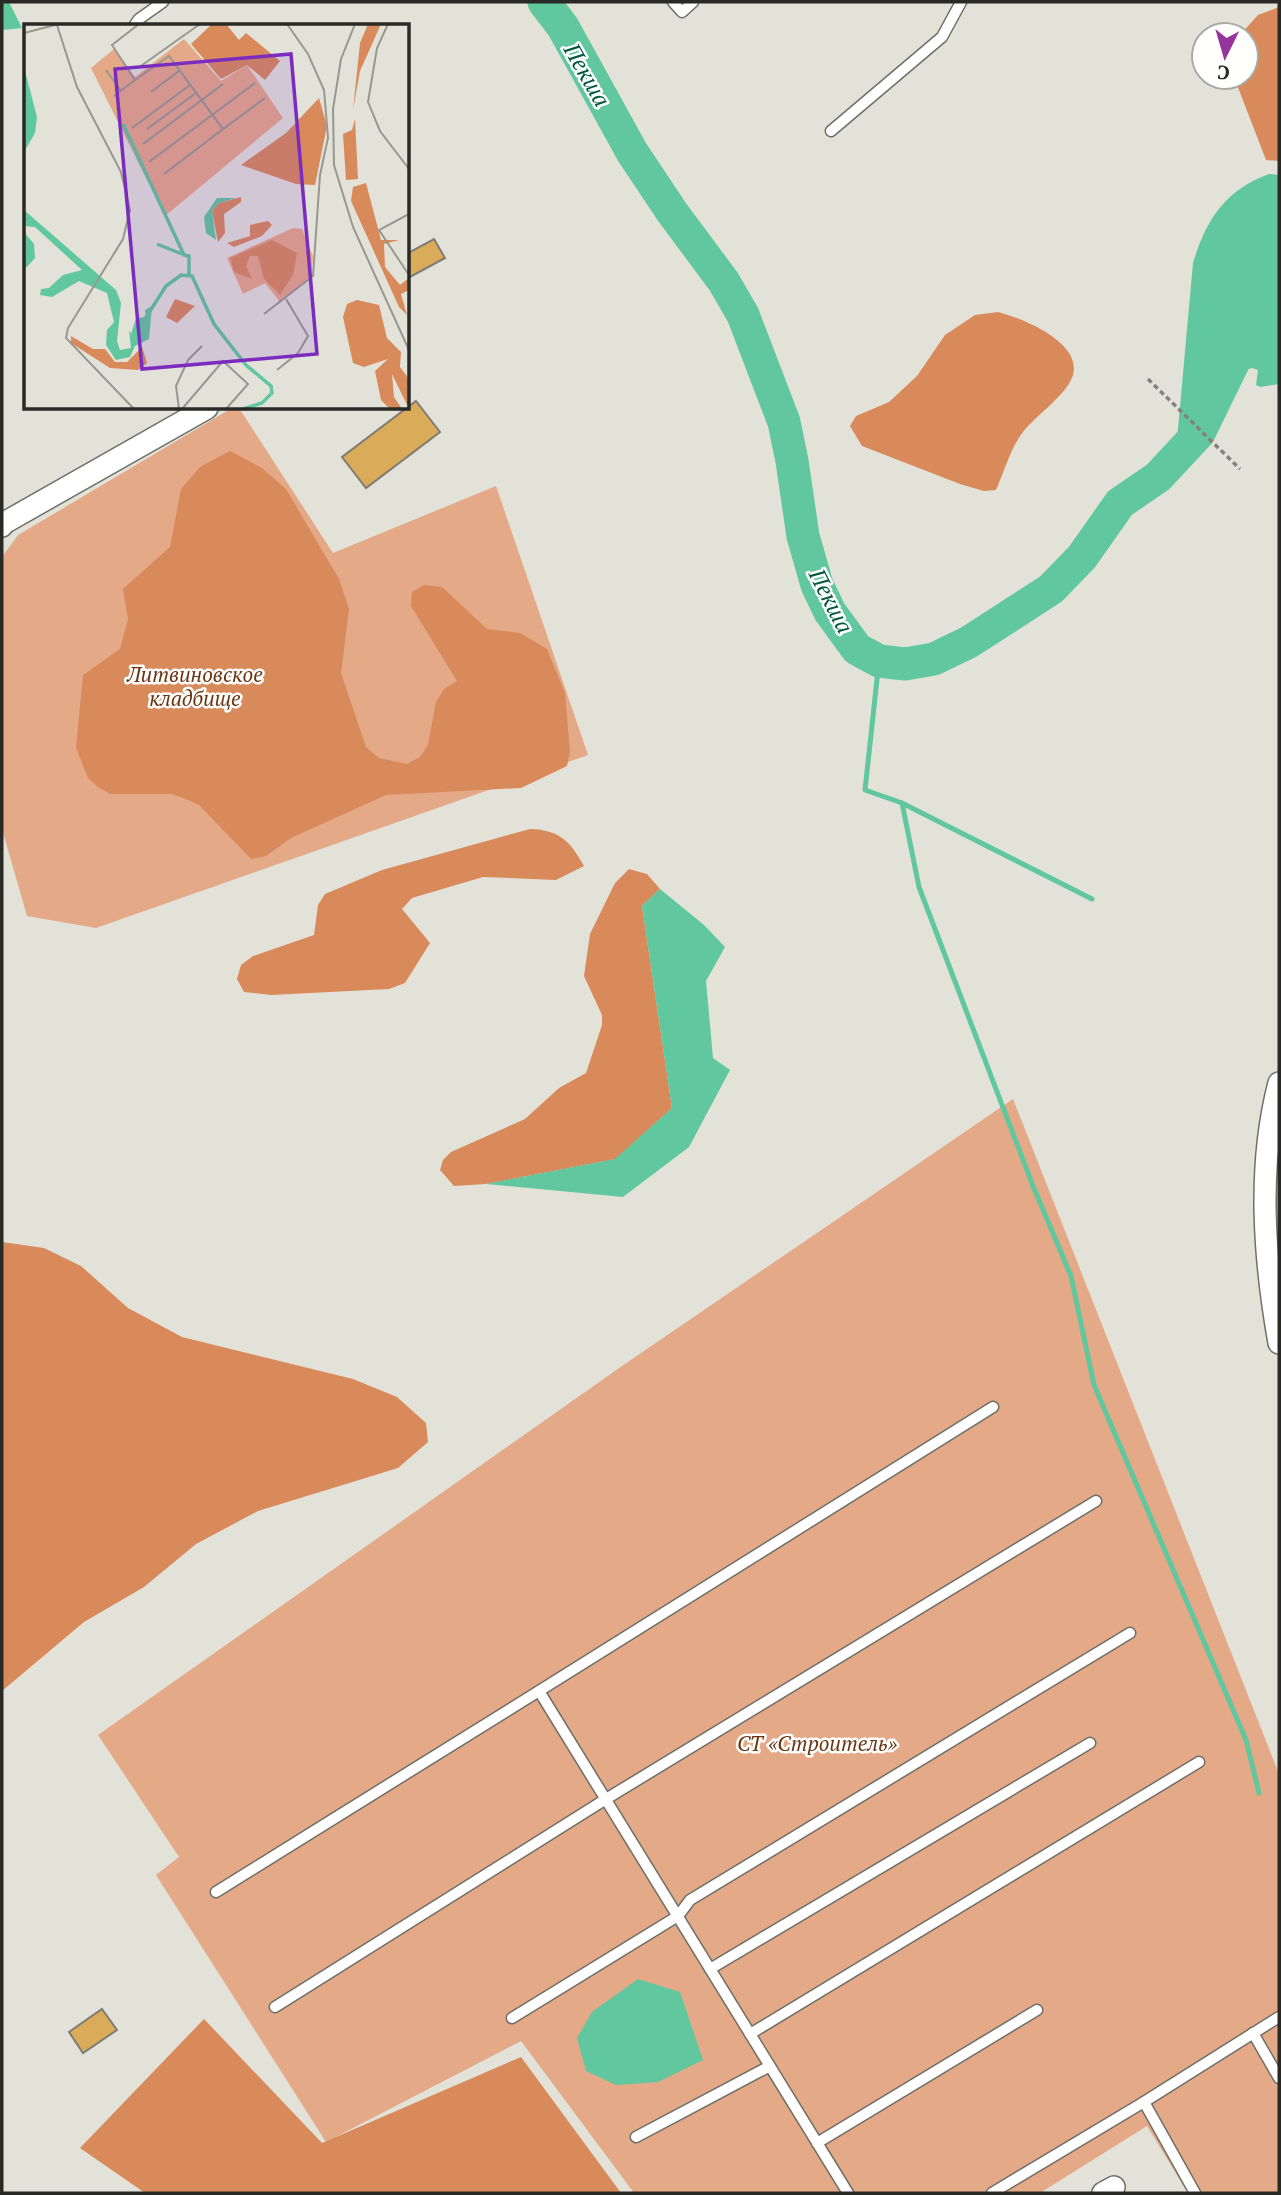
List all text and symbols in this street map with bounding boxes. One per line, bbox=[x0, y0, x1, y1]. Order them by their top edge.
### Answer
north arrow bbox=[1190, 21, 1260, 91]
inset map bbox=[24, 24, 410, 410]
water label: Пекша bbox=[556, 36, 618, 112]
text: С bbox=[1216, 60, 1231, 86]
water label: Пекша bbox=[802, 562, 861, 638]
park label: Литвиновское кладбище bbox=[126, 660, 263, 712]
park label: СТ «Строитель» bbox=[737, 1729, 897, 1757]

